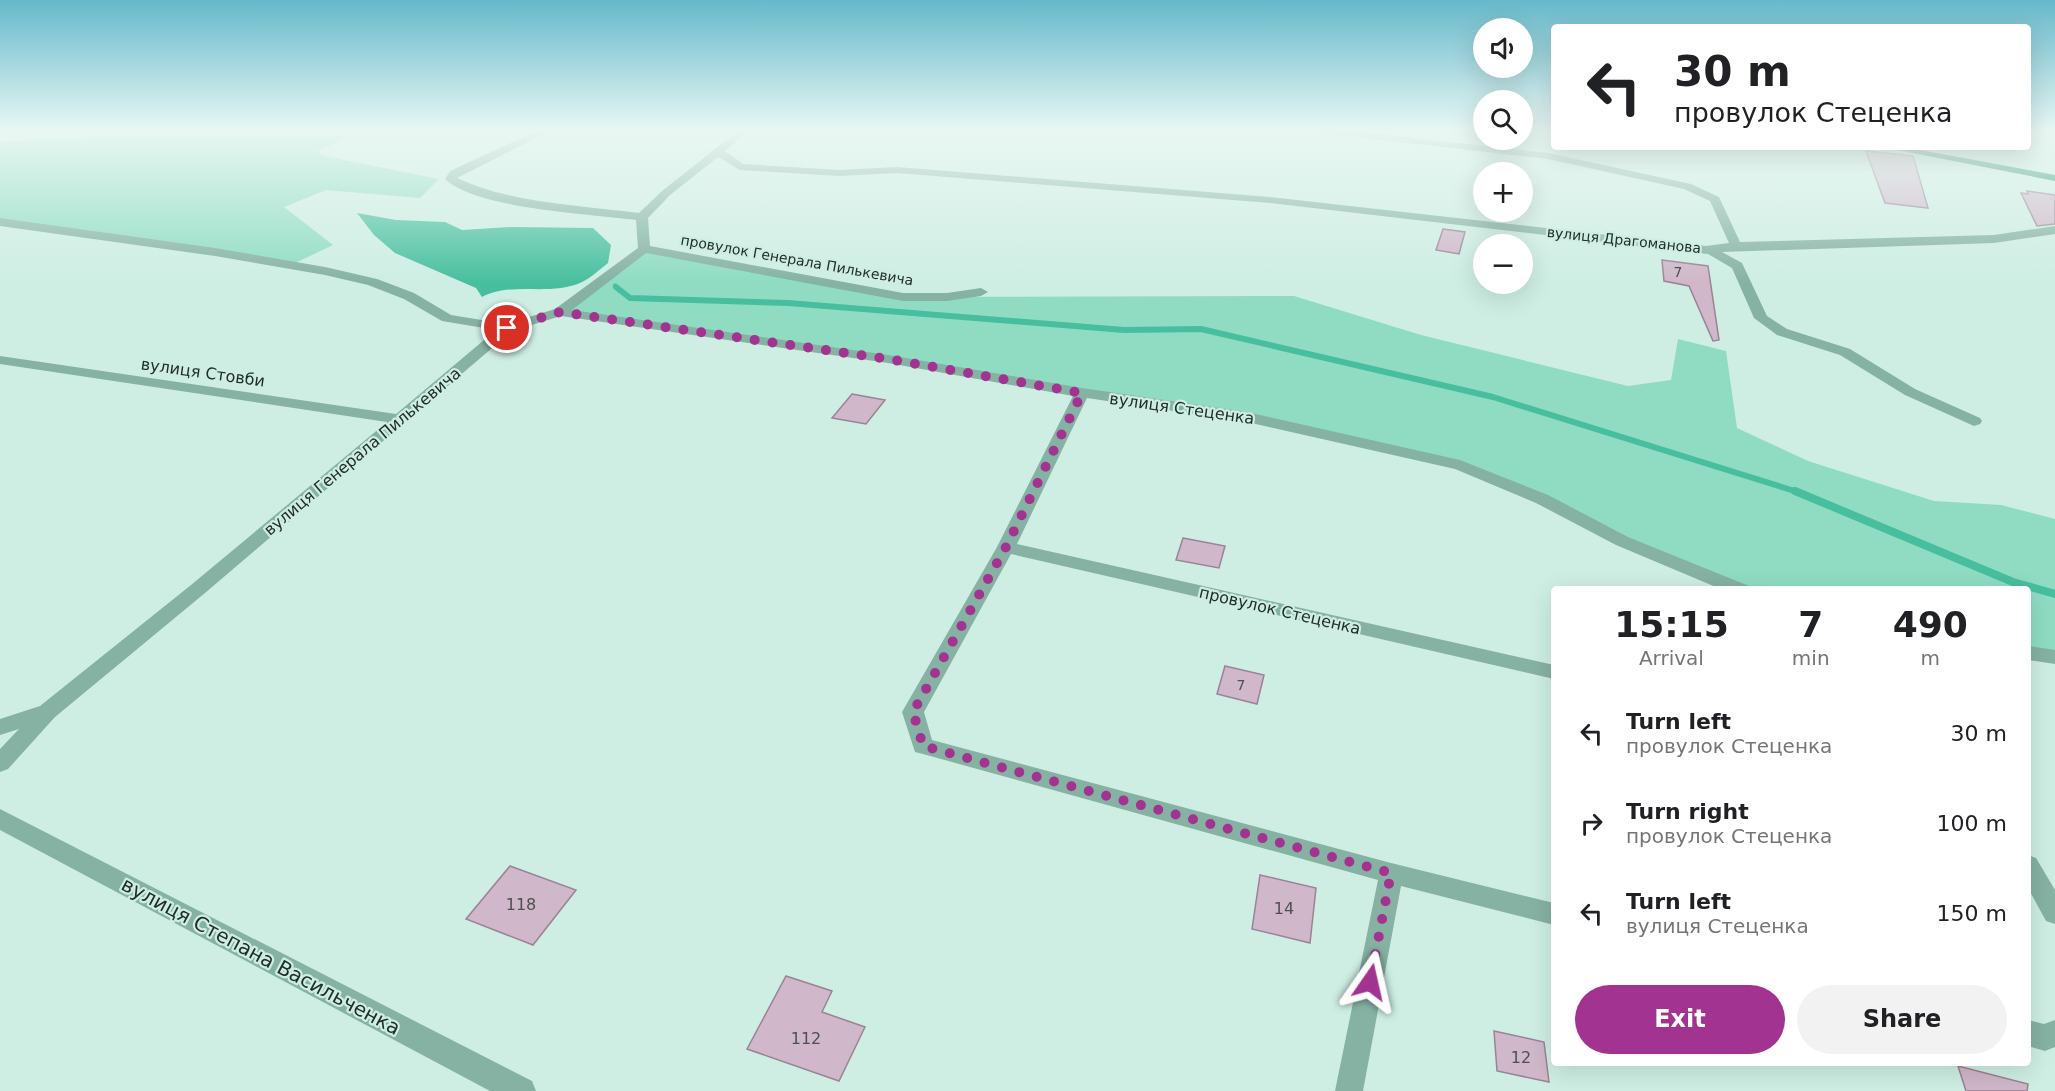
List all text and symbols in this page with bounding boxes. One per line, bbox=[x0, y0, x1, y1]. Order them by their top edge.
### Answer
map controls bbox=[1473, 18, 1533, 294]
button: sound bbox=[1473, 18, 1533, 78]
text: 30 m bbox=[1674, 47, 1791, 96]
icon: left bbox=[1575, 48, 1653, 126]
button: search bbox=[1473, 90, 1533, 150]
text: провулок Стеценка bbox=[1674, 97, 1953, 128]
button: + bbox=[1473, 162, 1533, 222]
street label: вулиця Драгоманова bbox=[1546, 224, 1702, 256]
street label: провулок Генерала Пилькевича bbox=[679, 232, 915, 288]
button: − bbox=[1473, 234, 1533, 294]
house number: 7 bbox=[1674, 264, 1682, 280]
pin bbox=[481, 302, 532, 353]
icon: arrive bbox=[490, 311, 523, 344]
street label: вулиця Стовби bbox=[140, 354, 266, 391]
street label: вулиця Генерала Пилькевича bbox=[260, 364, 464, 539]
street label: вулиця Стеценка bbox=[1108, 389, 1256, 428]
street label: провулок Стеценка bbox=[1197, 583, 1362, 638]
text: 15:15 bbox=[1614, 604, 1729, 645]
text: 7 bbox=[1798, 604, 1823, 645]
text: 490 bbox=[1893, 604, 1968, 645]
text: Arrival bbox=[1639, 646, 1704, 670]
text: min bbox=[1792, 646, 1830, 670]
text: m bbox=[1921, 646, 1940, 670]
house number: 7 bbox=[1237, 677, 1245, 693]
text: Turn left bbox=[1626, 709, 1731, 734]
icon: left bbox=[1575, 717, 1608, 750]
text: 30 m bbox=[1951, 721, 2007, 746]
text: провулок Стеценка bbox=[1626, 734, 1832, 758]
text: Turn right bbox=[1626, 799, 1749, 824]
icon: right bbox=[1575, 807, 1608, 840]
text: 100 m bbox=[1937, 811, 2007, 836]
text: провулок Стеценка bbox=[1626, 824, 1832, 848]
street label: вулиця Степана Васильченка bbox=[117, 872, 405, 1040]
text: Turn left bbox=[1626, 889, 1731, 914]
house number: 118 bbox=[506, 895, 536, 914]
icon: left bbox=[1575, 897, 1608, 930]
house number: 14 bbox=[1274, 899, 1294, 918]
text: 150 m bbox=[1937, 901, 2007, 926]
text: вулиця Стеценка bbox=[1626, 914, 1809, 938]
position arrow bbox=[1338, 950, 1402, 1014]
button: Exit bbox=[1575, 985, 1785, 1054]
button: Share bbox=[1797, 985, 2007, 1054]
house number: 112 bbox=[791, 1029, 821, 1048]
house number: 12 bbox=[1511, 1048, 1531, 1067]

